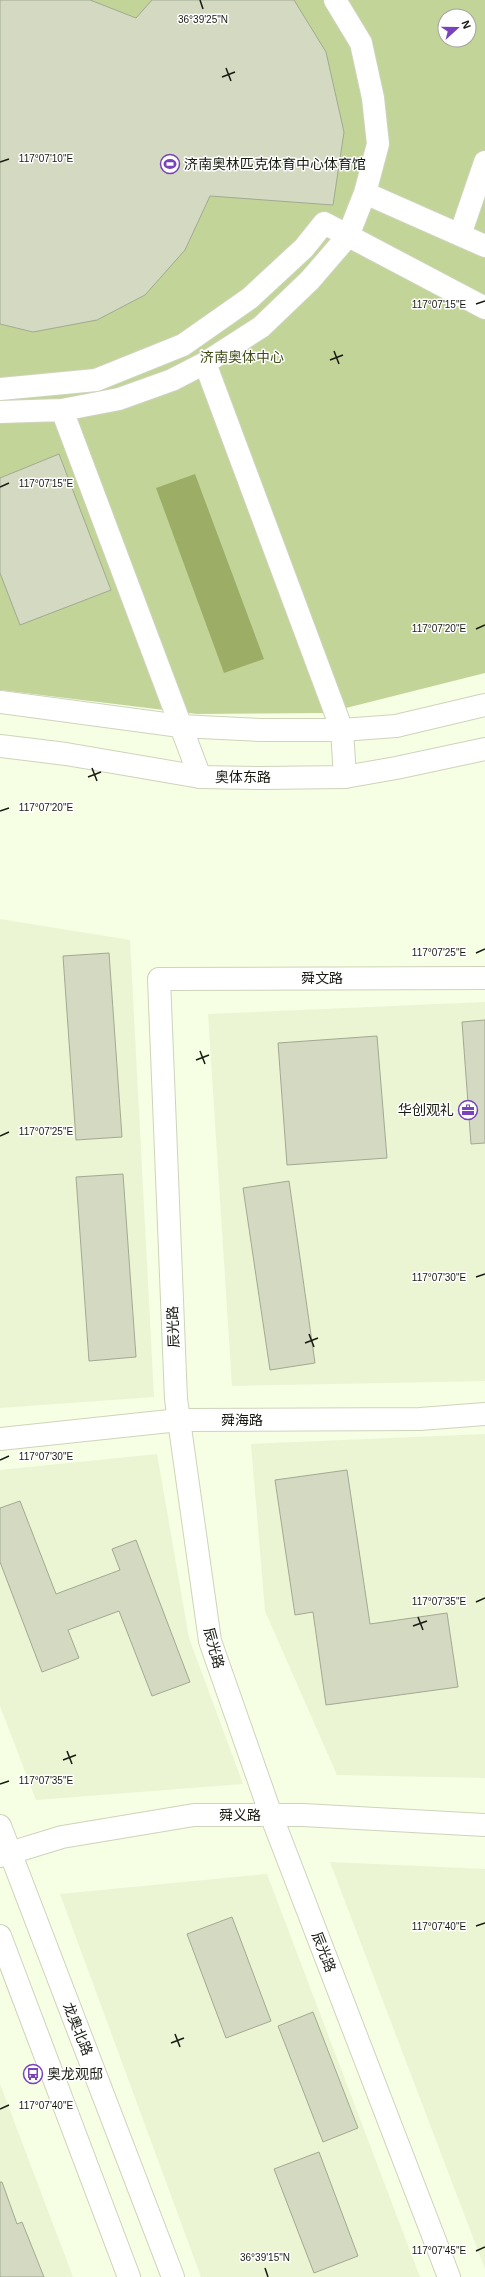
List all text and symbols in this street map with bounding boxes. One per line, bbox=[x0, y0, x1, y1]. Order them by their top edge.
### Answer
north arrow bbox=[437, 8, 477, 48]
text: 36°39'25"N bbox=[178, 14, 228, 25]
text: N bbox=[459, 19, 473, 30]
text: 117°07'10"E bbox=[19, 153, 73, 164]
sports icon: 济南奥林匹克体育中心体育馆 bbox=[159, 153, 181, 175]
place label: 济南奥林匹克体育中心体育馆 bbox=[184, 156, 366, 172]
text: 117°07'15"E bbox=[412, 299, 466, 310]
park label: 济南奥体中心 bbox=[200, 349, 284, 365]
text: 117°07'15"E bbox=[19, 478, 73, 489]
text: 117°07'20"E bbox=[412, 623, 466, 634]
street label: 奥体东路 bbox=[215, 769, 271, 785]
text: 117°07'20"E bbox=[19, 802, 73, 813]
text: 117°07'25"E bbox=[412, 947, 466, 958]
street label: 舜文路 bbox=[301, 970, 343, 986]
office icon: 华创观礼 bbox=[457, 1099, 479, 1121]
place label: 华创观礼 bbox=[398, 1102, 454, 1118]
text: 117°07'25"E bbox=[19, 1126, 73, 1137]
text: 117°07'30"E bbox=[412, 1272, 466, 1283]
street label: 辰光路 bbox=[164, 1306, 182, 1348]
street label: 舜海路 bbox=[221, 1412, 263, 1428]
text: 117°07'30"E bbox=[19, 1451, 73, 1462]
text: 117°07'35"E bbox=[412, 1596, 466, 1607]
street label: 辰光路 bbox=[201, 1626, 227, 1670]
text: 117°07'35"E bbox=[19, 1775, 73, 1786]
street label: 舜义路 bbox=[219, 1807, 261, 1823]
text: 117°07'40"E bbox=[412, 1921, 466, 1932]
street label: 辰光路 bbox=[309, 1930, 339, 1974]
street label: 龙奥北路 bbox=[60, 2000, 96, 2058]
bus stop icon: 奥龙观邸 bbox=[22, 2063, 44, 2085]
place label: 奥龙观邸 bbox=[47, 2066, 103, 2082]
text: 117°07'40"E bbox=[19, 2100, 73, 2111]
text: 117°07'45"E bbox=[412, 2245, 466, 2256]
text: 36°39'15"N bbox=[240, 2252, 290, 2263]

